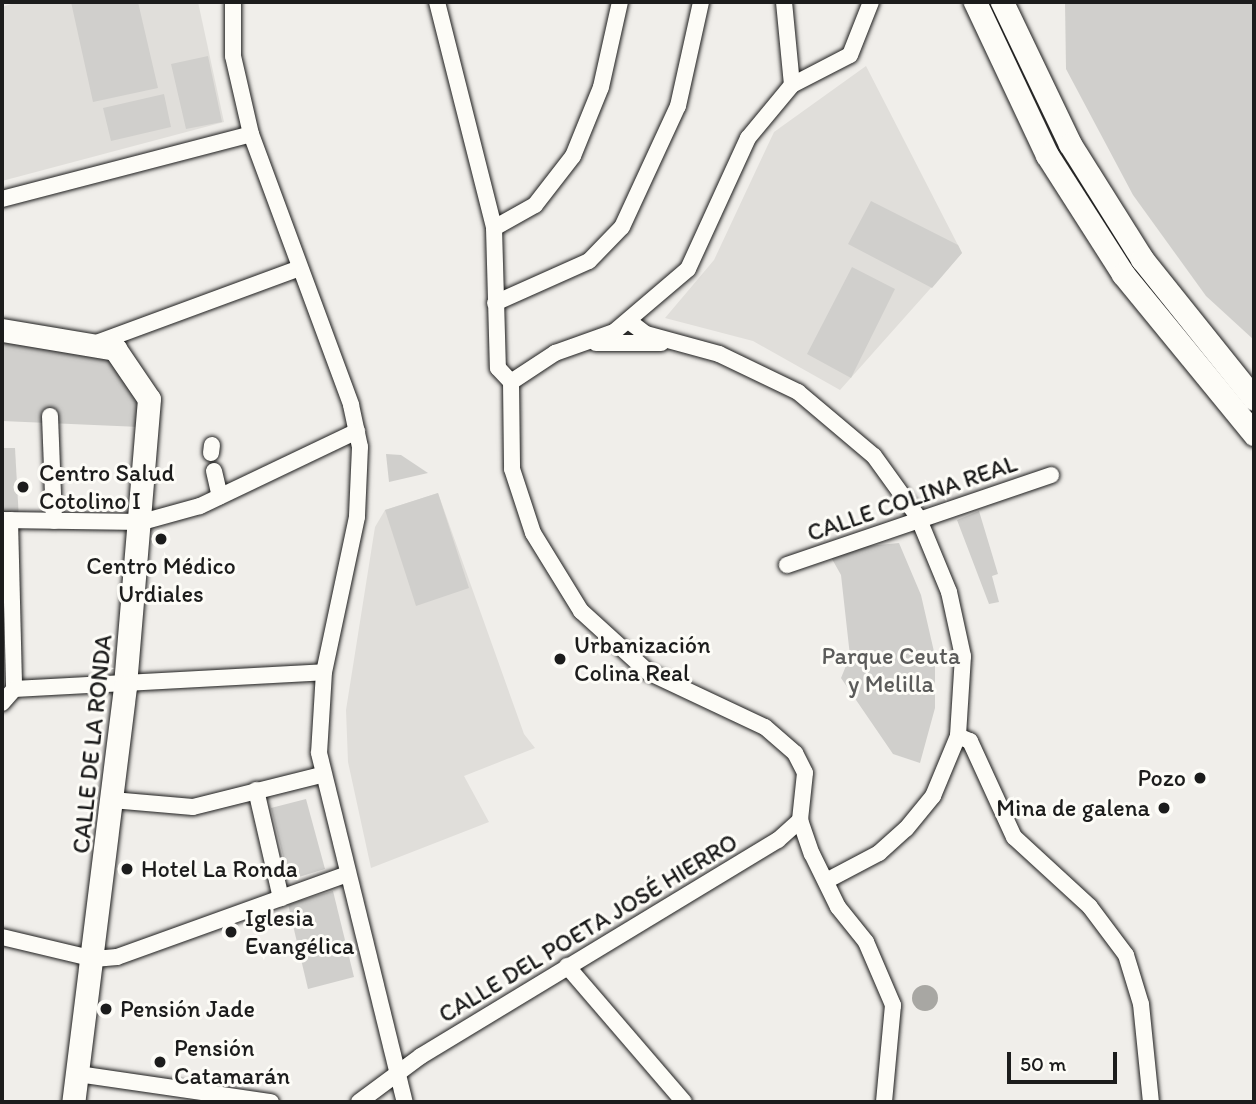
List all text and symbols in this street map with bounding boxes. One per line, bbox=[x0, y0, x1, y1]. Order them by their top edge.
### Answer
street label: CALLE COLINA REAL bbox=[805, 449, 1019, 547]
place label: Centro Salud Cotolino I bbox=[39, 459, 174, 515]
marker: Centro Salud Cotolino I bbox=[13, 477, 33, 497]
marker: Centro Médico Urdiales bbox=[151, 529, 171, 549]
place label: Centro Médico Urdiales bbox=[86, 552, 236, 608]
place label: Urbanización Colina Real bbox=[574, 631, 711, 687]
street label: CALLE DE LA RONDA bbox=[66, 633, 118, 855]
park label: Parque Ceuta y Melilla bbox=[822, 642, 960, 698]
marker: Urbanización Colina Real bbox=[552, 651, 568, 667]
place label: Pozo bbox=[1138, 764, 1186, 792]
marker: Pozo bbox=[1192, 770, 1208, 786]
place label: Mina de galena bbox=[995, 794, 1150, 822]
marker: Mina de galena bbox=[1156, 800, 1172, 816]
street label: CALLE DEL POETA JOSÉ HIERRO bbox=[432, 826, 744, 1030]
place label: Hotel La Ronda bbox=[141, 855, 297, 883]
marker: Hotel La Ronda bbox=[119, 861, 135, 877]
place label: Iglesia Evangélica bbox=[245, 904, 354, 960]
marker: Iglesia Evangélica bbox=[223, 924, 239, 940]
place label: Pensión Jade bbox=[120, 995, 254, 1023]
marker: Pensión Jade bbox=[98, 1001, 114, 1017]
place label: Pensión Catamarán bbox=[174, 1034, 290, 1090]
scale bar bbox=[1011, 1038, 1121, 1082]
text: 50 m bbox=[1020, 1051, 1066, 1076]
marker: Pensión Catamarán bbox=[152, 1054, 168, 1070]

